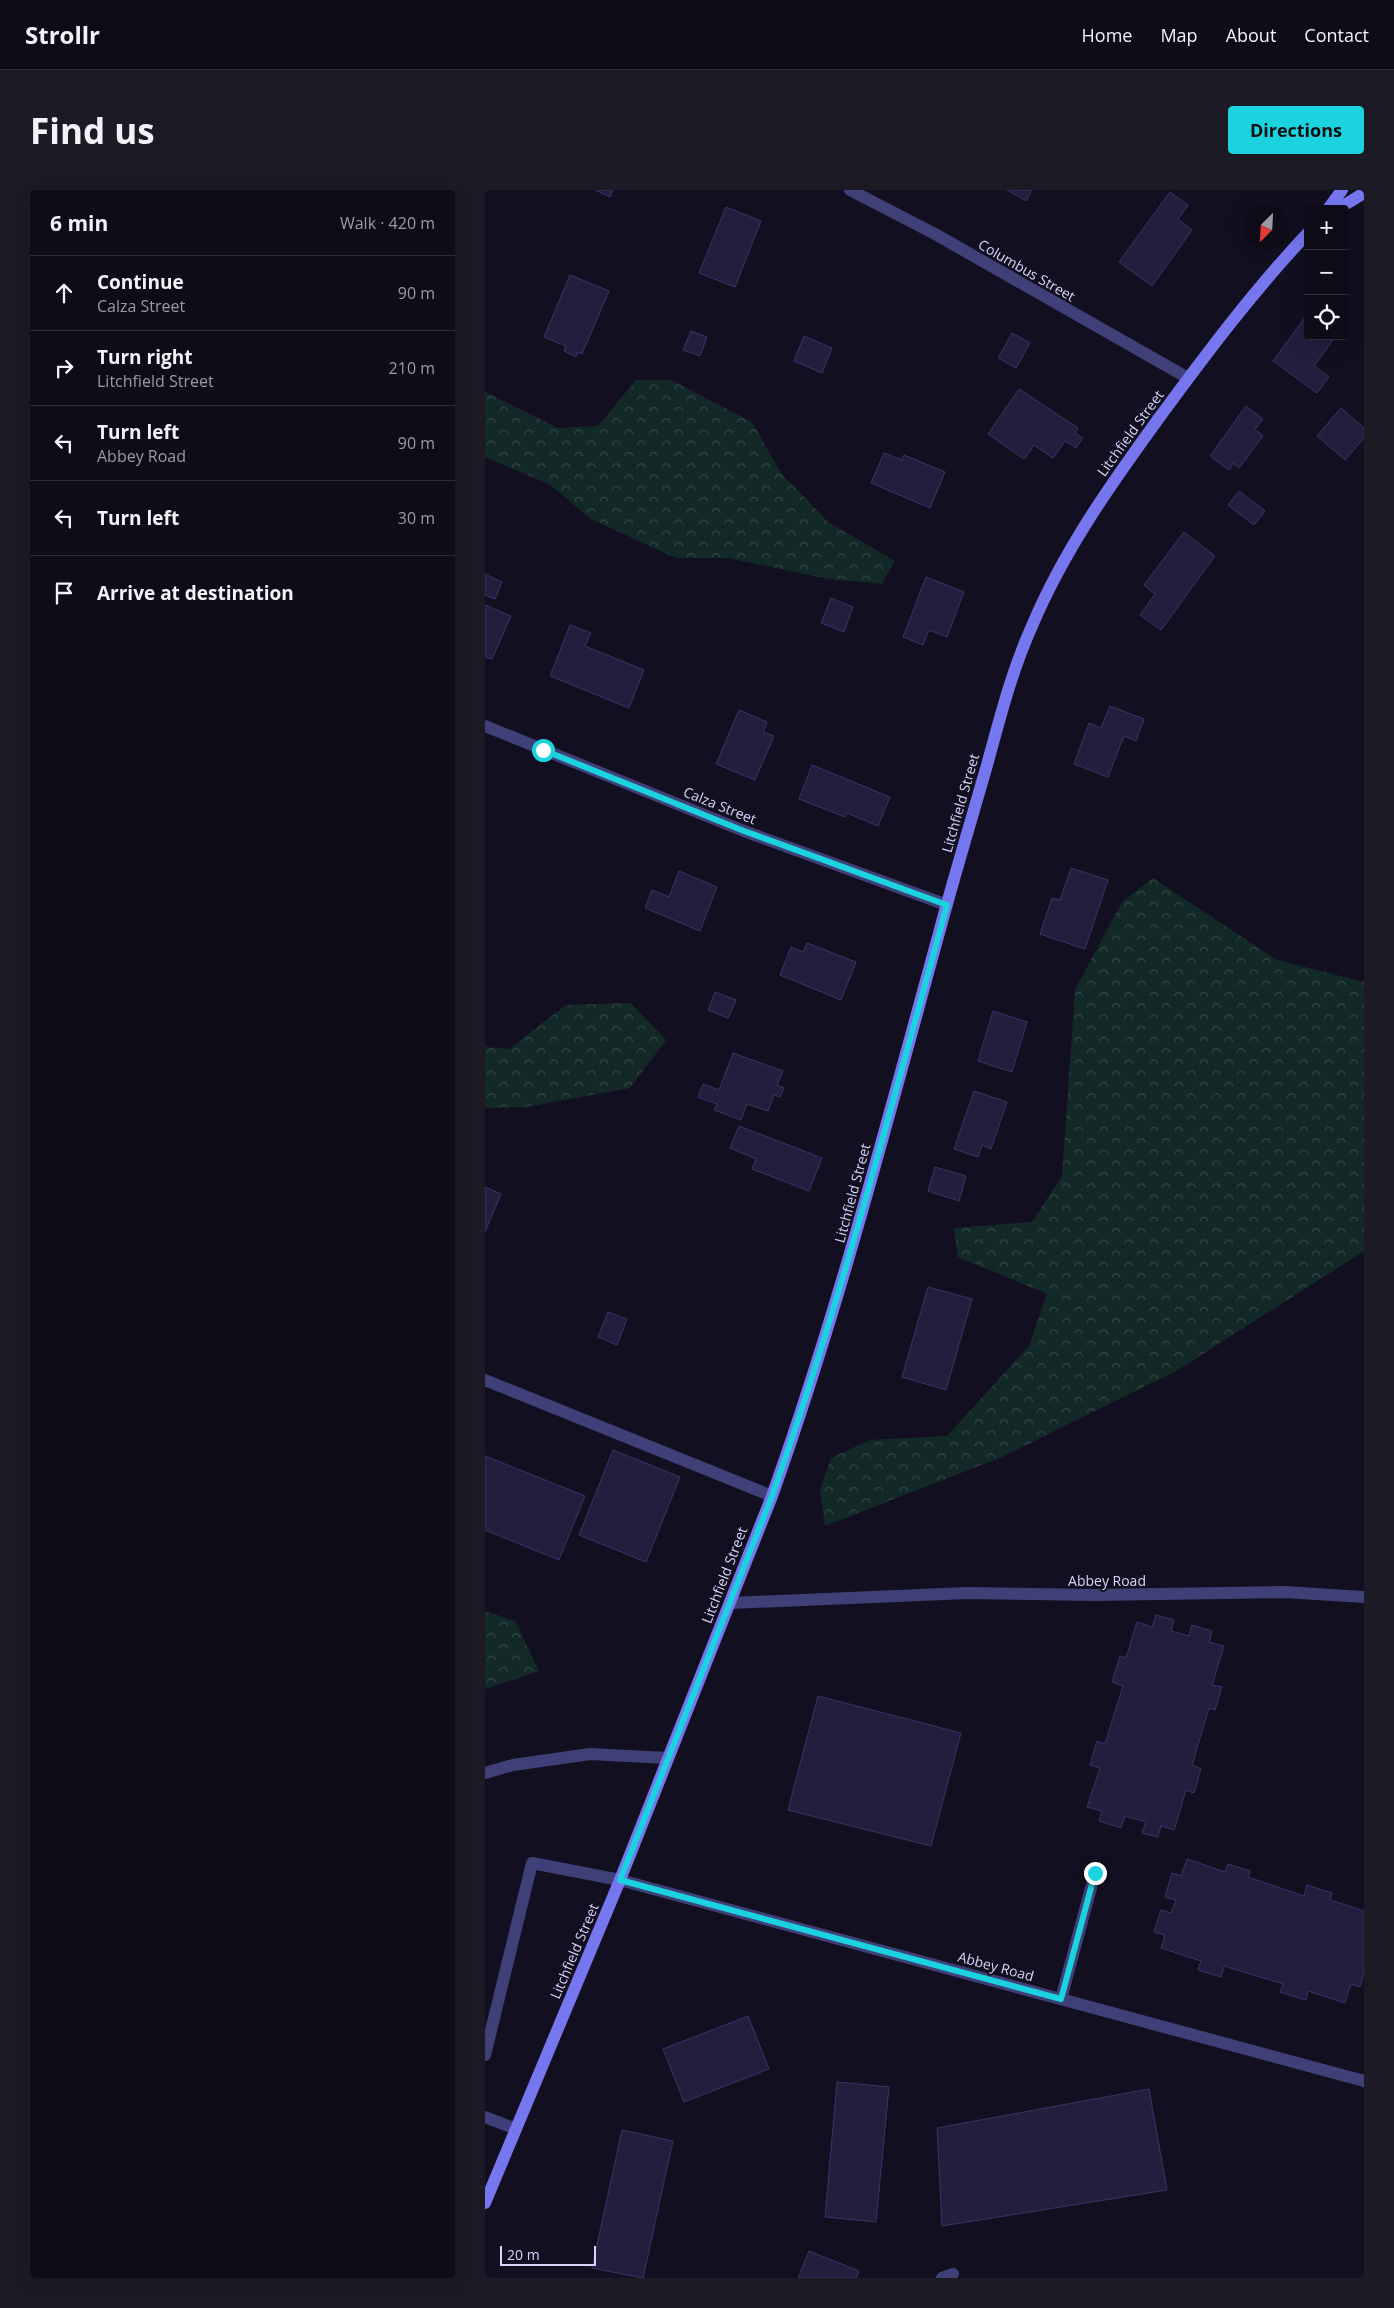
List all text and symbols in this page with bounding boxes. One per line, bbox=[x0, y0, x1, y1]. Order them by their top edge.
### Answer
text: Strollr bbox=[25, 18, 100, 51]
text: Home bbox=[1082, 23, 1132, 47]
text: Map bbox=[1160, 23, 1198, 47]
text: About bbox=[1226, 23, 1276, 47]
text: Contact bbox=[1304, 23, 1369, 47]
button: Directions bbox=[1228, 106, 1364, 154]
text: Find us bbox=[30, 107, 155, 154]
north arrow bbox=[1244, 205, 1289, 250]
map controls bbox=[1304, 205, 1349, 340]
button: + bbox=[1304, 205, 1349, 250]
text: 6 min bbox=[50, 209, 108, 237]
text: Walk · 420 m bbox=[340, 212, 435, 234]
street label: Columbus Street bbox=[975, 235, 1079, 305]
button: − bbox=[1304, 250, 1349, 295]
text: Continue bbox=[97, 269, 184, 295]
icon: ahead bbox=[50, 279, 78, 307]
text: 90 m bbox=[398, 282, 435, 304]
text: Calza Street bbox=[97, 295, 185, 317]
button: locate bbox=[1304, 295, 1349, 340]
text: Turn right bbox=[97, 344, 192, 370]
icon: right bbox=[50, 354, 78, 382]
text: 210 m bbox=[389, 357, 435, 379]
text: Litchfield Street bbox=[97, 370, 214, 392]
street label: Litchfield Street bbox=[1092, 386, 1168, 480]
text: Turn left bbox=[97, 419, 179, 445]
icon: left bbox=[50, 429, 78, 457]
text: 90 m bbox=[398, 432, 435, 454]
text: Abbey Road bbox=[97, 445, 186, 467]
icon: left bbox=[50, 504, 78, 532]
text: Turn left bbox=[97, 505, 179, 531]
text: 30 m bbox=[398, 507, 435, 529]
icon: arrive bbox=[50, 579, 78, 607]
text: Arrive at destination bbox=[97, 580, 294, 606]
route start bbox=[532, 739, 555, 762]
street label: Litchfield Street bbox=[937, 751, 983, 855]
street label: Calza Street bbox=[681, 782, 759, 828]
street label: Litchfield Street bbox=[830, 1141, 874, 1245]
street label: Litchfield Street bbox=[697, 1524, 751, 1626]
street label: Abbey Road bbox=[1068, 1571, 1146, 1590]
route end bbox=[1084, 1862, 1107, 1885]
street label: Litchfield Street bbox=[545, 1900, 603, 2002]
street label: Abbey Road bbox=[956, 1947, 1036, 1985]
scale bar bbox=[500, 2243, 596, 2266]
text: 20 m bbox=[507, 2245, 540, 2264]

